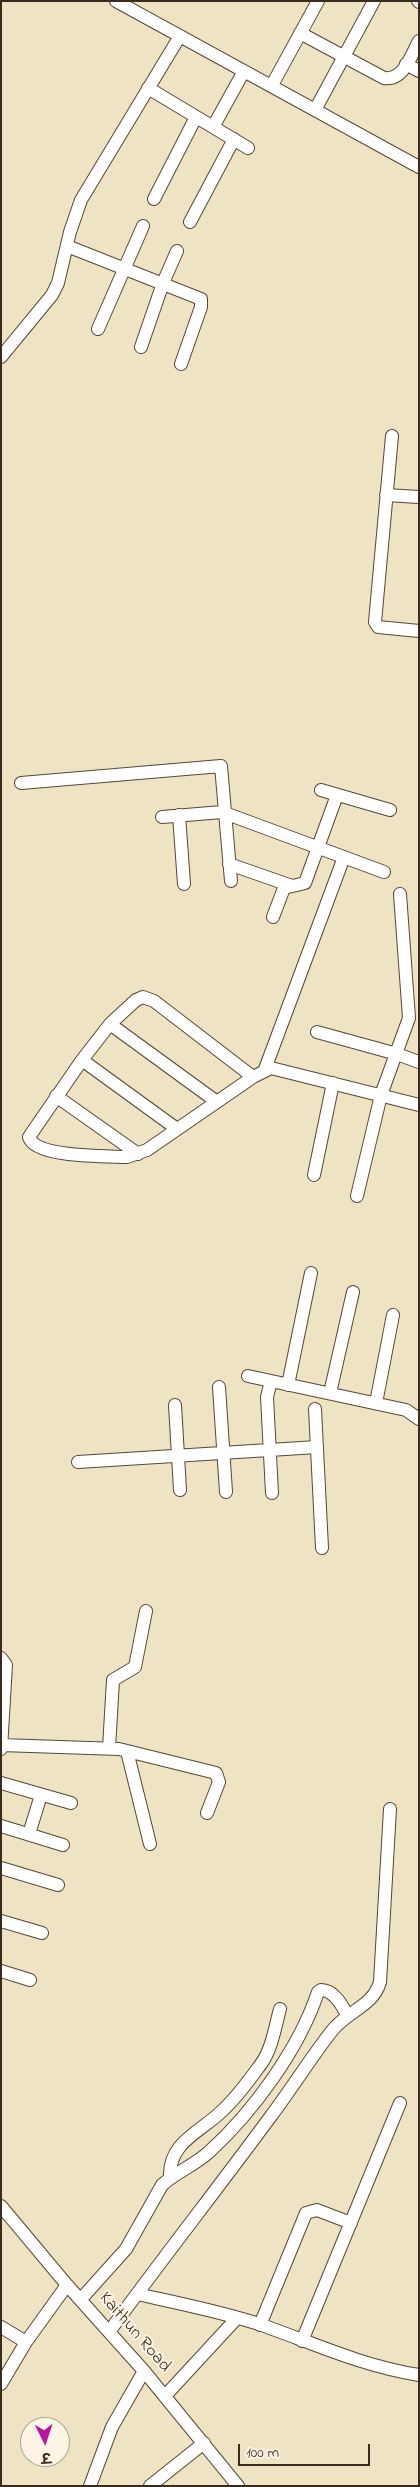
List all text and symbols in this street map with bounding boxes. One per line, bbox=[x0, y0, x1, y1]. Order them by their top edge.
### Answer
street label: Kaithun Road bbox=[93, 2289, 175, 2377]
north arrow bbox=[20, 2417, 70, 2467]
scale bar bbox=[240, 2434, 372, 2466]
text: 100 m bbox=[246, 2442, 279, 2464]
text: उ bbox=[41, 2446, 51, 2467]

